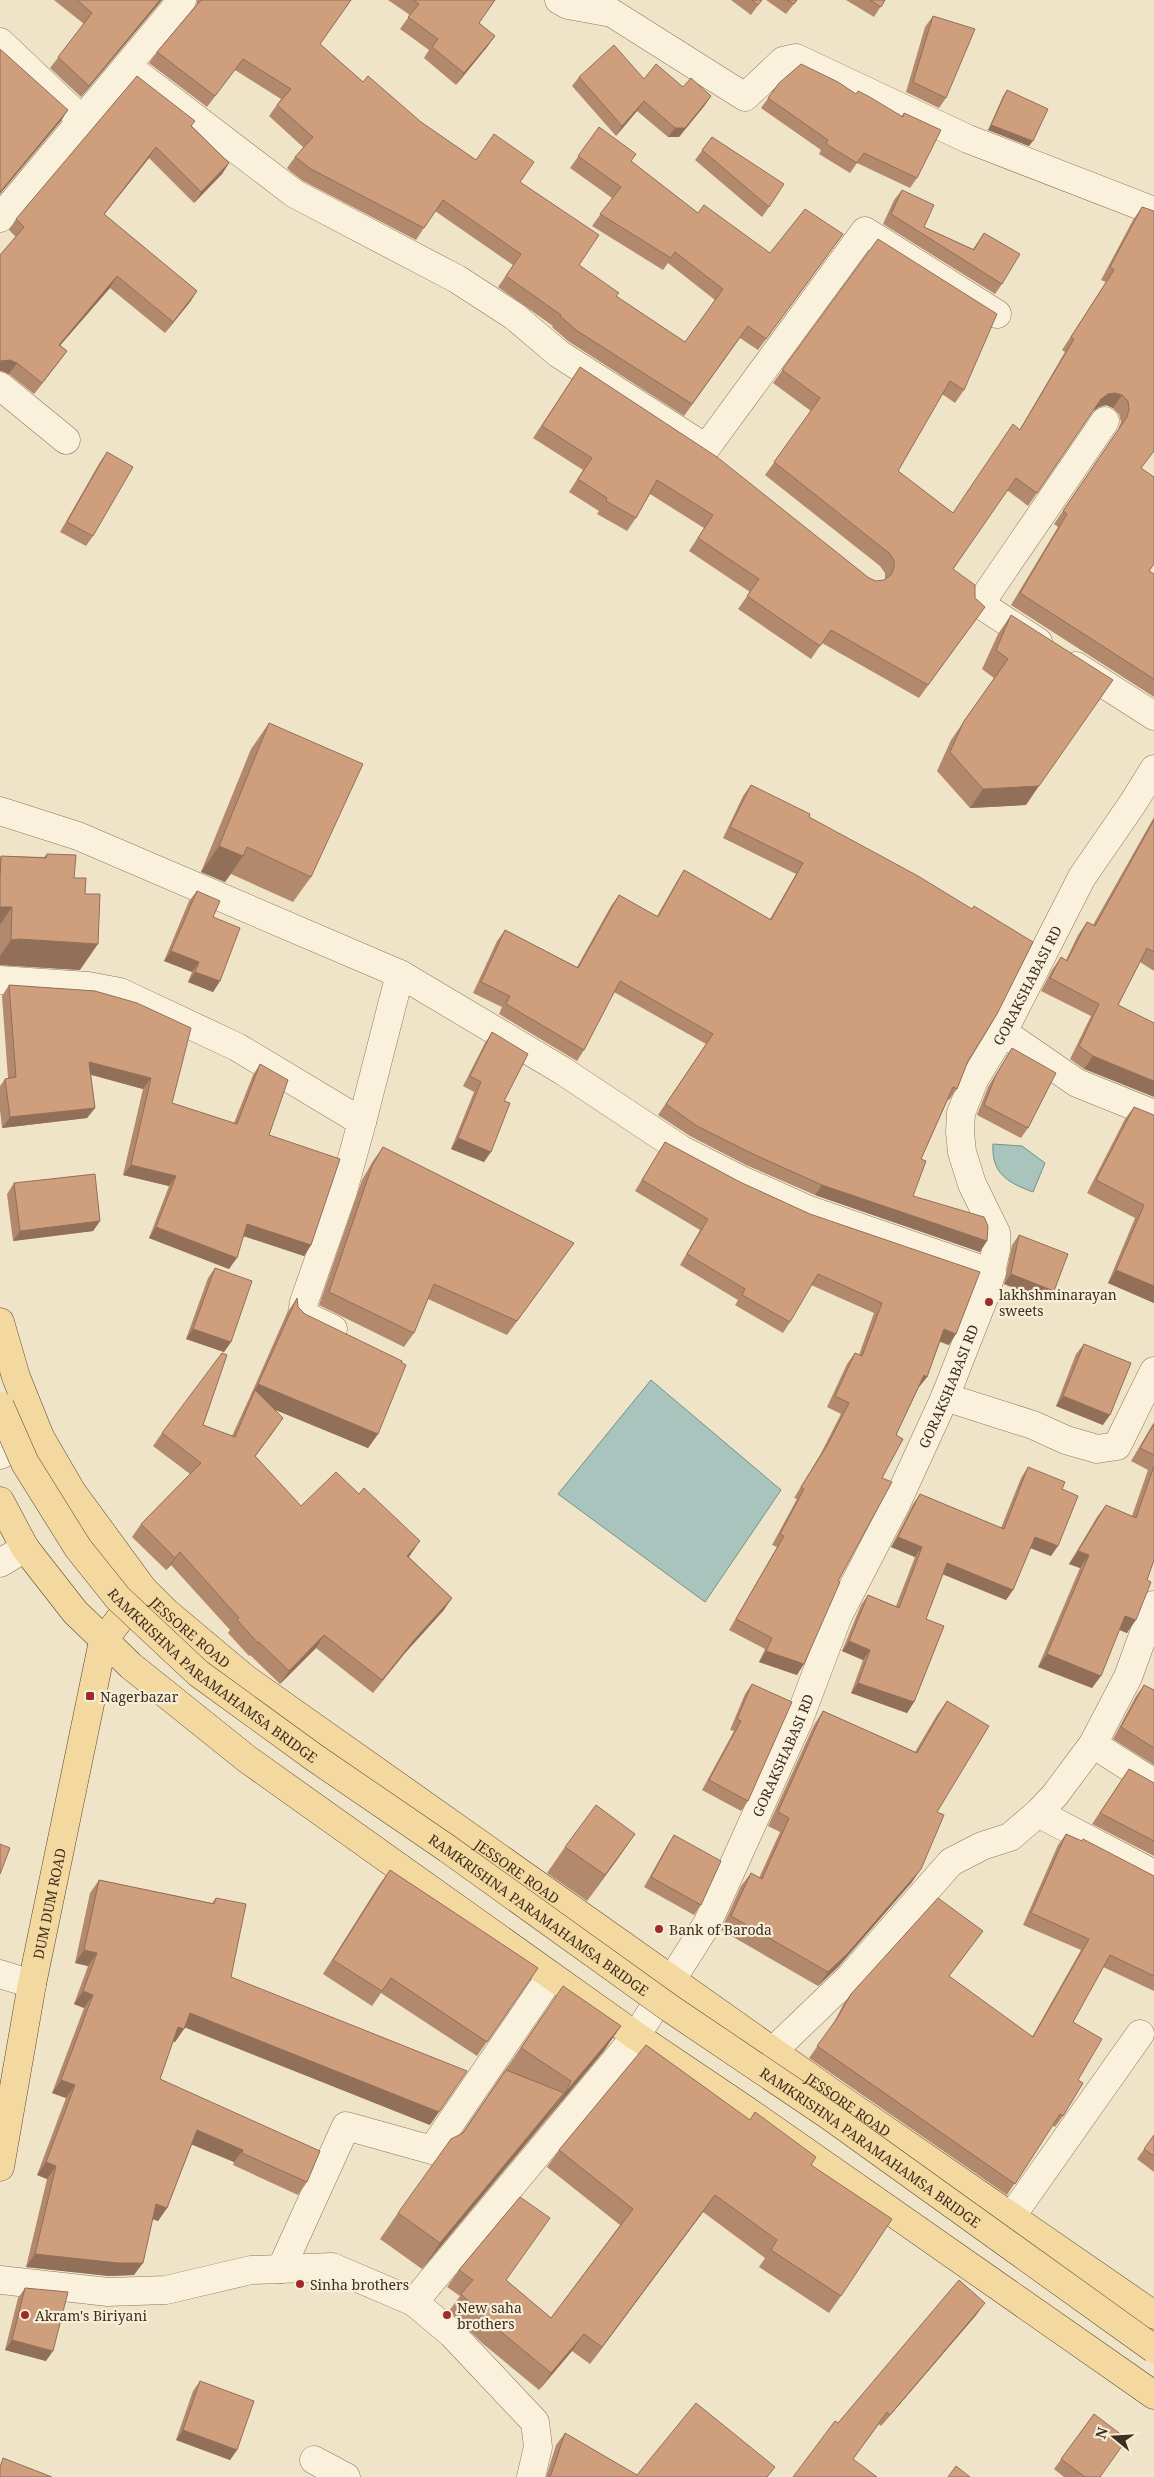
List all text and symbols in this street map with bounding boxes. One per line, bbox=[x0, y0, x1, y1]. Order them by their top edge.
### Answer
street label: GORAKSHABASI RD bbox=[988, 922, 1065, 1049]
place label: lakhshminarayan sweets bbox=[999, 1285, 1117, 1320]
marker: lakhshminarayan sweets bbox=[983, 1296, 995, 1308]
street label: GORAKSHABASI RD bbox=[914, 1321, 982, 1451]
street label: RAMKRISHNA PARAMAHAMSA BRIDGE bbox=[104, 1584, 322, 1767]
street label: JESSORE ROAD bbox=[146, 1592, 235, 1672]
place label: Nagerbazar bbox=[100, 1687, 179, 1706]
marker: Nagerbazar bbox=[84, 1690, 96, 1702]
street label: GORAKSHABASI RD bbox=[747, 1691, 817, 1820]
street label: RAMKRISHNA PARAMAHAMSA BRIDGE bbox=[425, 1829, 653, 2000]
street label: JESSORE ROAD bbox=[470, 1834, 564, 1907]
street label: DUM DUM ROAD bbox=[28, 1846, 69, 1961]
place label: Bank of Baroda bbox=[669, 1920, 772, 1939]
marker: Bank of Baroda bbox=[653, 1923, 665, 1935]
street label: RAMKRISHNA PARAMAHAMSA BRIDGE bbox=[756, 2062, 985, 2232]
street label: JESSORE ROAD bbox=[801, 2067, 895, 2140]
place label: Sinha brothers bbox=[310, 2275, 409, 2294]
marker: Sinha brothers bbox=[294, 2278, 306, 2290]
place label: New saha brothers bbox=[457, 2298, 522, 2333]
place label: Akram's Biriyani bbox=[35, 2306, 147, 2325]
marker: Akram's Biriyani bbox=[19, 2309, 31, 2321]
marker: New saha brothers bbox=[441, 2309, 453, 2321]
north arrow bbox=[1089, 2412, 1139, 2462]
text: N bbox=[1090, 2425, 1112, 2441]

